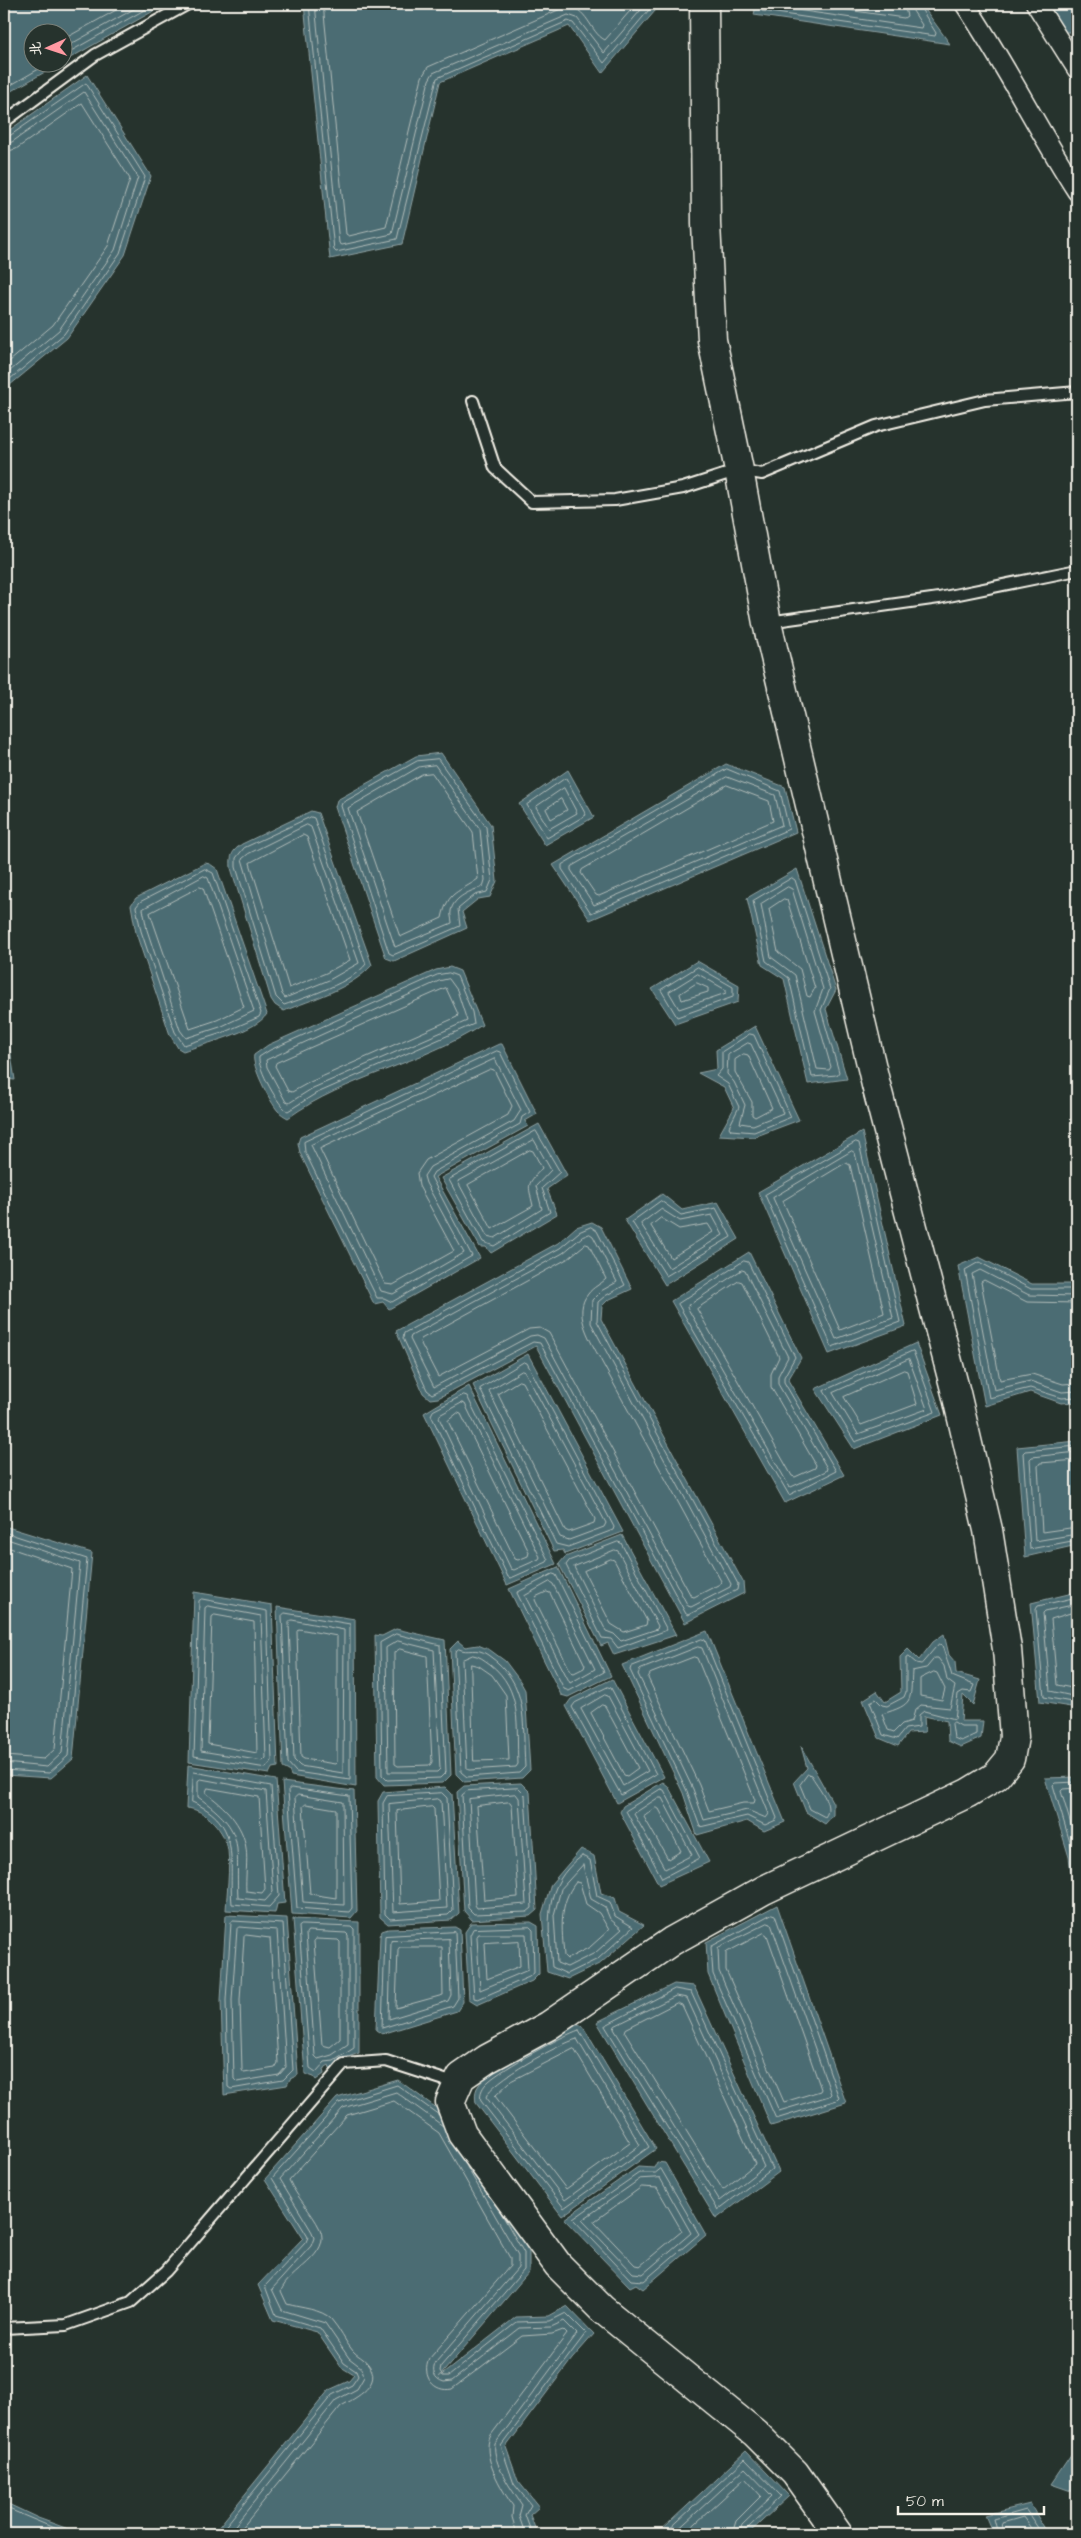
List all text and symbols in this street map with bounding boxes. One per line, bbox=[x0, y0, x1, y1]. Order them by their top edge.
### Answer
north arrow bbox=[22, 22, 72, 72]
text: 北 bbox=[26, 41, 46, 56]
scale bar bbox=[898, 2483, 1045, 2515]
text: 50 m bbox=[906, 2491, 944, 2512]

